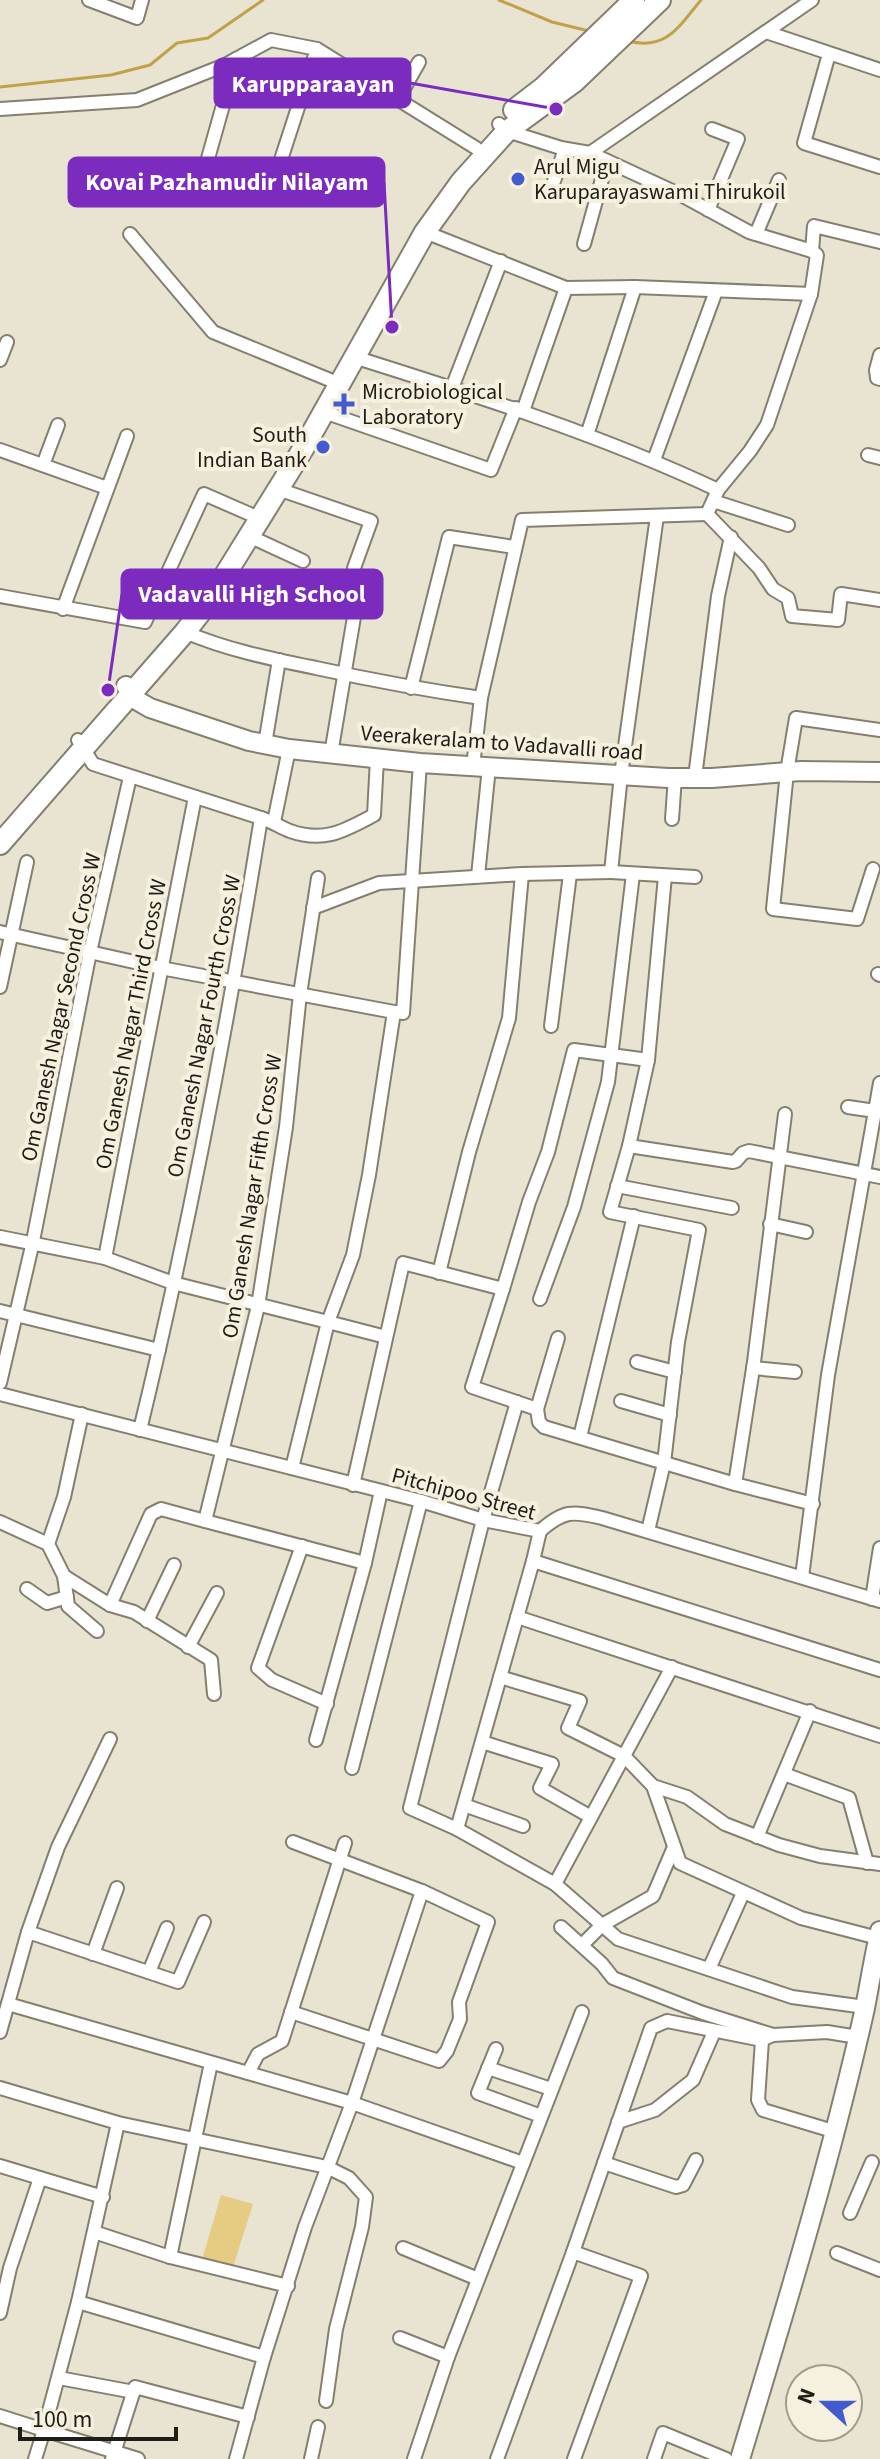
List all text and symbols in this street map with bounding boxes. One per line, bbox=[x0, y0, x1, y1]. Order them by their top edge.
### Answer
callout: Karupparaayan bbox=[215, 59, 410, 107]
text: Karupparaayan bbox=[231, 67, 395, 102]
place label: Arul Migu Karuparayaswami Thirukoil bbox=[534, 151, 786, 208]
callout: Kovai Pazhamudir Nilayam bbox=[69, 158, 384, 206]
text: Kovai Pazhamudir Nilayam bbox=[85, 165, 369, 200]
marker: Arul Migu Karuparayaswami Thirukoil bbox=[509, 170, 527, 188]
place label: Microbiological Laboratory bbox=[362, 376, 503, 433]
marker: Microbiological Laboratory bbox=[333, 393, 355, 415]
place label: South Indian Bank bbox=[197, 419, 307, 476]
marker: South Indian Bank bbox=[314, 438, 332, 456]
callout: Vadavalli High School bbox=[122, 570, 382, 618]
text: Vadavalli High School bbox=[137, 577, 366, 612]
street label: Veerakeralam to Vadavalli road bbox=[360, 717, 644, 769]
street label: Om Ganesh Nagar Second Cross W bbox=[13, 850, 109, 1164]
street label: Om Ganesh Nagar Fourth Cross W bbox=[159, 872, 249, 1180]
street label: Om Ganesh Nagar Third Cross W bbox=[87, 876, 175, 1172]
street label: Om Ganesh Nagar Fifth Cross W bbox=[214, 1052, 290, 1341]
street label: Pitchipoo Street bbox=[388, 1459, 540, 1529]
north arrow bbox=[784, 2363, 864, 2443]
text: N bbox=[789, 2384, 824, 2409]
scale bar bbox=[20, 2391, 176, 2441]
text: 100 m bbox=[32, 2402, 92, 2437]

